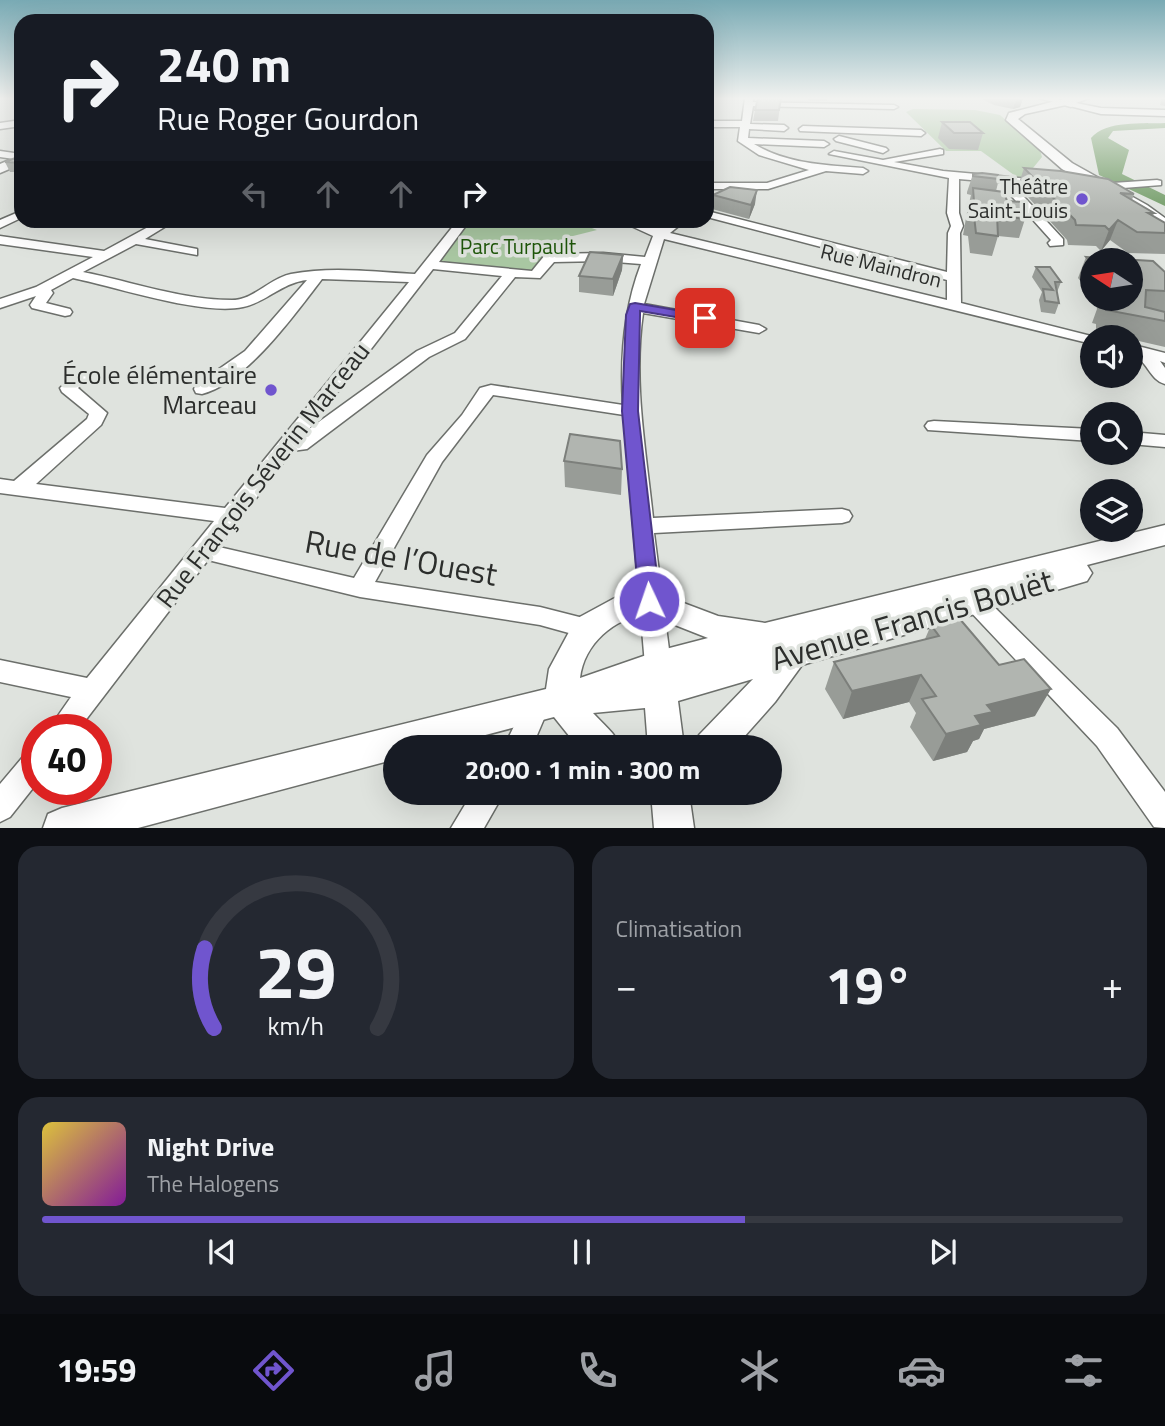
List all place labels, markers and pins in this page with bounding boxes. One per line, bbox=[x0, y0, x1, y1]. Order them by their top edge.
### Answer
place label: Théâtre Saint-Louis bbox=[968, 170, 1068, 226]
marker: Théâtre Saint-Louis bbox=[1074, 191, 1090, 207]
pin bbox=[675, 288, 735, 348]
place label: École élémentaire Marceau bbox=[62, 355, 257, 424]
marker: École élémentaire Marceau bbox=[263, 382, 279, 398]

